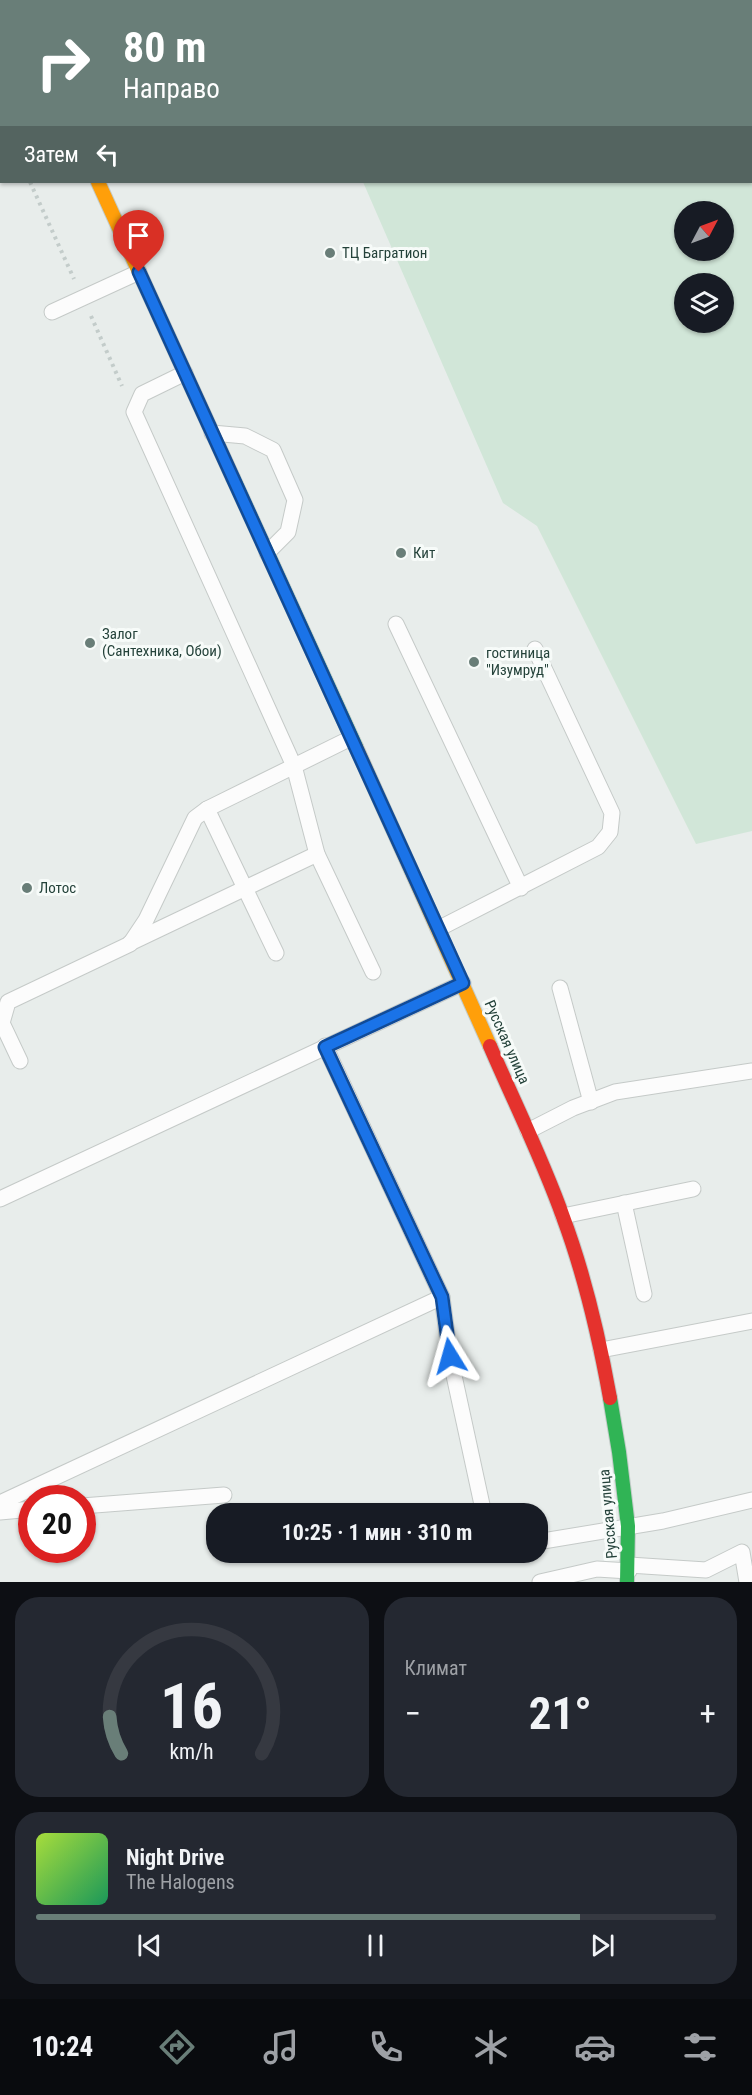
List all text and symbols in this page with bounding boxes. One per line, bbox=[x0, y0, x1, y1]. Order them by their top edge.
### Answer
text: 80 m bbox=[123, 23, 206, 72]
icon: right bbox=[24, 24, 102, 102]
text: Направо bbox=[123, 73, 220, 105]
icon: left bbox=[91, 138, 124, 171]
text: Затем bbox=[24, 142, 79, 167]
north arrow bbox=[674, 201, 734, 261]
map controls bbox=[674, 201, 734, 333]
pin bbox=[113, 210, 164, 272]
icon: arrive bbox=[122, 219, 155, 252]
place label: ТЦ Багратион bbox=[342, 244, 428, 262]
marker: ТЦ Багратион bbox=[323, 246, 337, 260]
button: layers bbox=[674, 273, 734, 333]
place label: Кит bbox=[413, 544, 435, 562]
marker: Кит bbox=[394, 546, 408, 560]
place label: Залог (Сантехника, Обои) bbox=[102, 625, 222, 660]
marker: Залог (Сантехника, Обои) bbox=[83, 636, 97, 650]
place label: гостиница "Изумруд" bbox=[486, 644, 550, 679]
marker: гостиница "Изумруд" bbox=[467, 655, 481, 669]
place label: Лотос bbox=[39, 879, 76, 897]
marker: Лотос bbox=[20, 881, 34, 895]
street label: Русская улица bbox=[481, 997, 533, 1087]
position arrow bbox=[418, 1324, 482, 1388]
street label: Русская улица bbox=[595, 1468, 621, 1560]
speed limit sign: 20 bbox=[18, 1485, 96, 1563]
text: 10:25 · 1 мин · 310 m bbox=[282, 1520, 472, 1545]
text: Климат bbox=[405, 1656, 467, 1680]
text: 16 bbox=[160, 1670, 223, 1743]
text: 21° bbox=[529, 1687, 592, 1740]
text: − bbox=[405, 1694, 421, 1733]
text: + bbox=[700, 1694, 716, 1733]
text: km/h bbox=[170, 1739, 214, 1764]
text: Night Drive bbox=[126, 1845, 224, 1870]
text: The Halogens bbox=[126, 1870, 235, 1894]
icon: previous bbox=[133, 1929, 166, 1962]
icon: pause bbox=[359, 1929, 392, 1962]
icon: next bbox=[586, 1929, 619, 1962]
icon: directions bbox=[156, 2026, 198, 2068]
icon: music bbox=[260, 2026, 302, 2068]
icon: phone bbox=[365, 2026, 407, 2068]
icon: climate bbox=[470, 2026, 512, 2068]
icon: car bbox=[574, 2026, 616, 2068]
icon: filters bbox=[679, 2026, 721, 2068]
text: 10:24 bbox=[31, 2031, 93, 2063]

